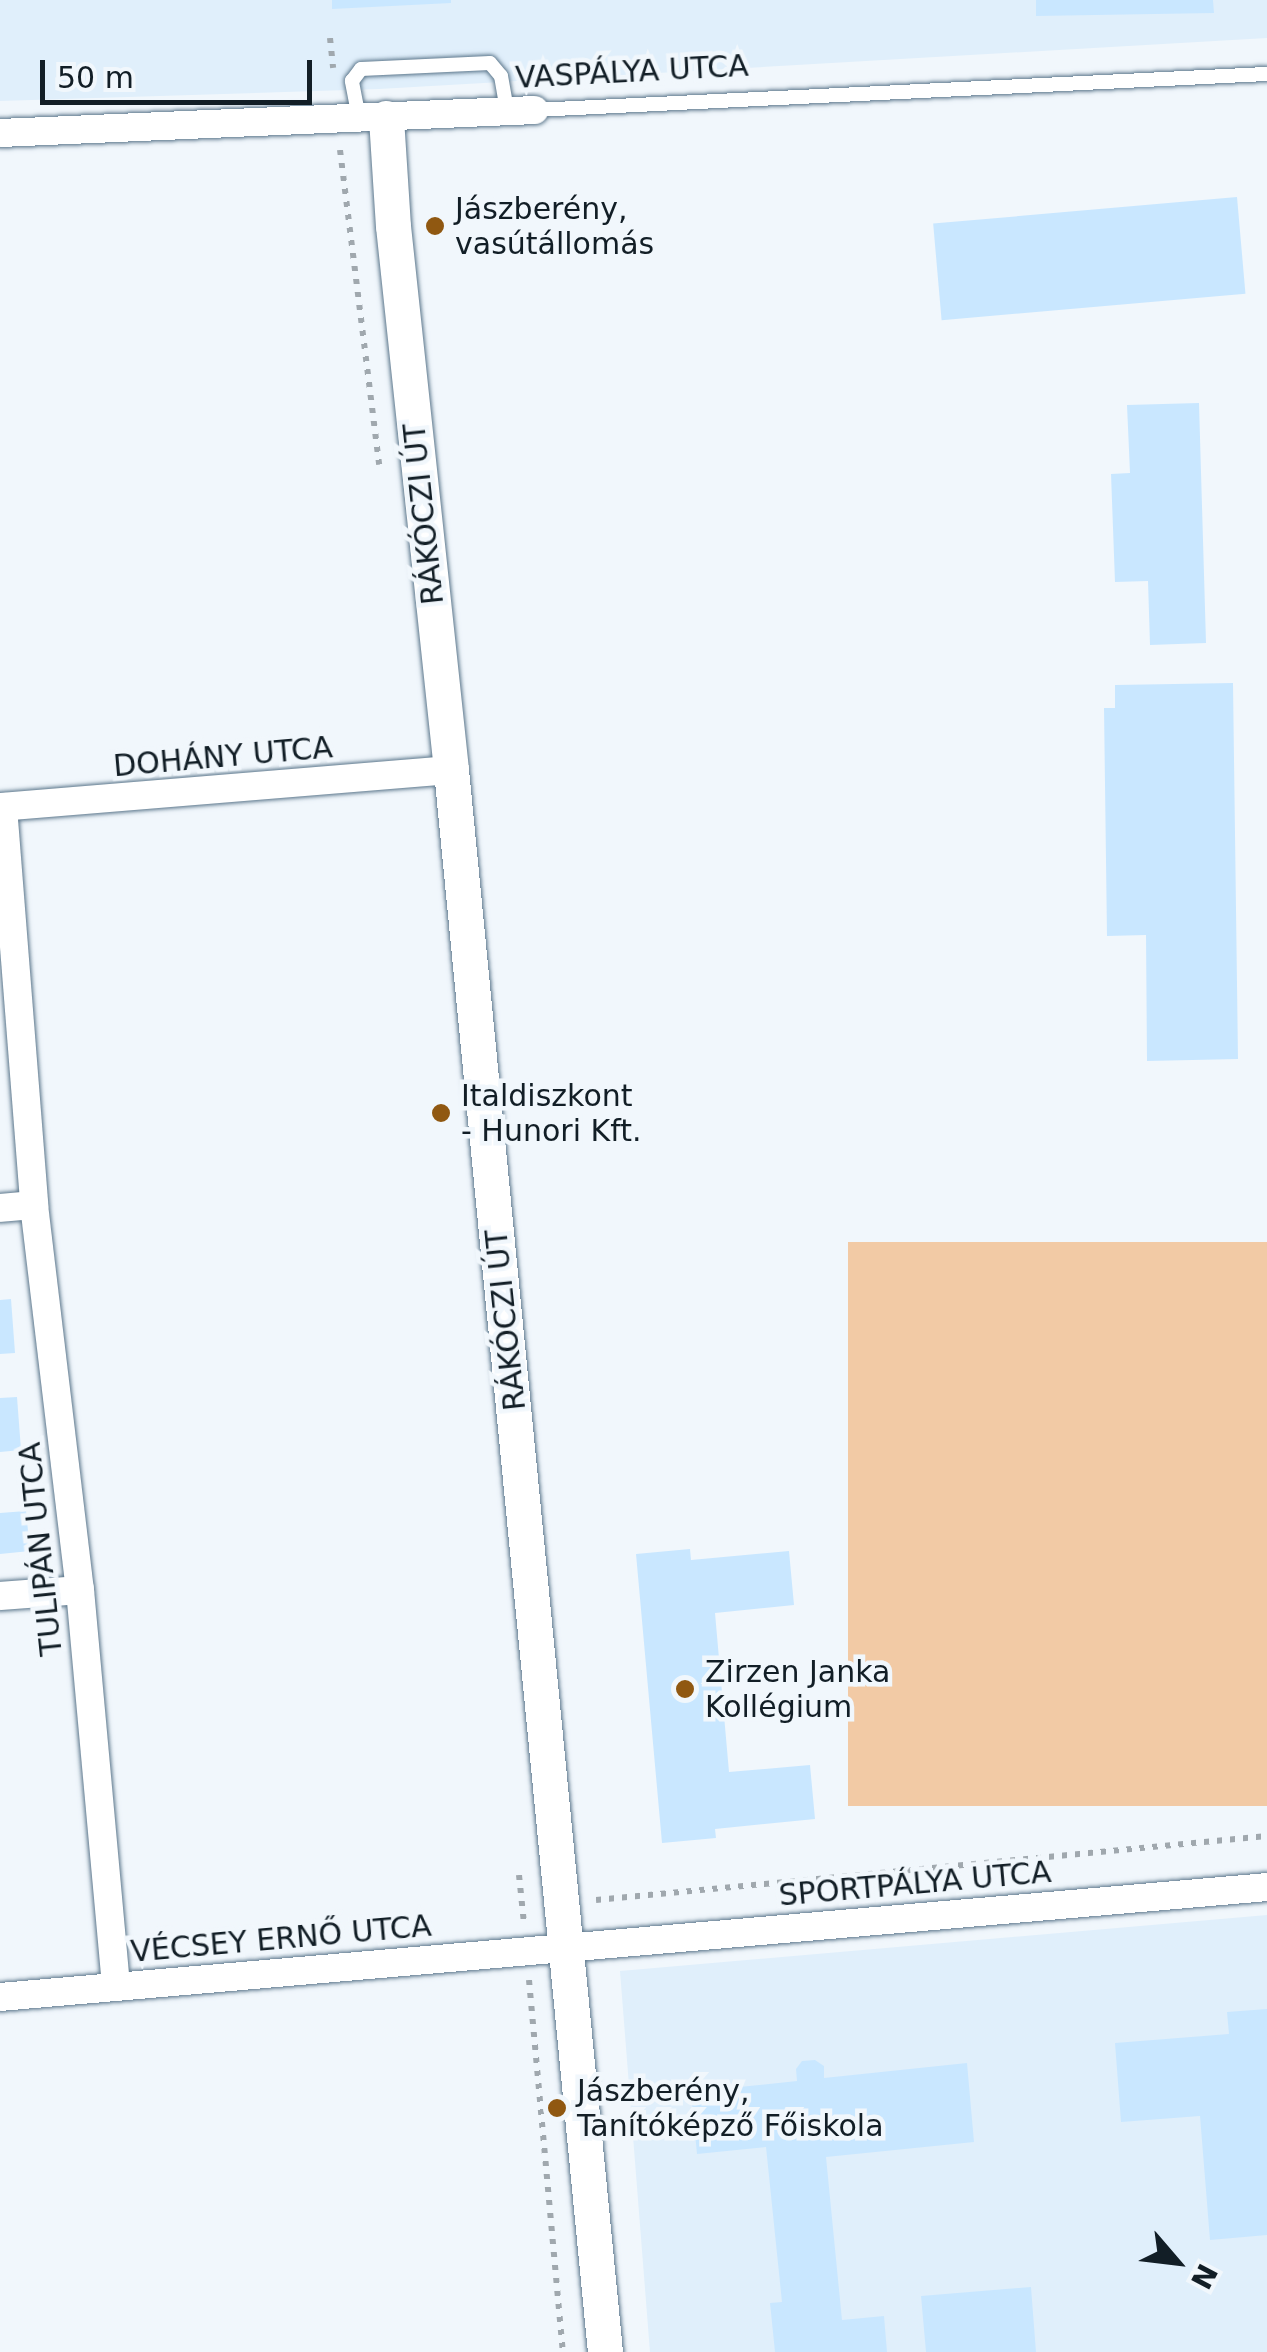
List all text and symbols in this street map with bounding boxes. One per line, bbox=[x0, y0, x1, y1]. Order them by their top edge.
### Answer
scale bar bbox=[45, 40, 318, 102]
street label: VASPÁLYA UTCA bbox=[514, 48, 750, 96]
text: 50 m bbox=[57, 60, 134, 95]
place label: Jászberény, vasútállomás bbox=[455, 191, 654, 262]
marker: Jászberény, vasútállomás bbox=[424, 215, 446, 237]
street label: RÁKÓCZI ÚT bbox=[397, 422, 451, 606]
street label: DOHÁNY UTCA bbox=[112, 729, 334, 785]
place label: Italdiszkont - Hunori Kft. bbox=[461, 1078, 642, 1148]
marker: Italdiszkont - Hunori Kft. bbox=[430, 1102, 452, 1124]
street label: RÁKÓCZI ÚT bbox=[479, 1228, 533, 1412]
street label: TULIPÁN UTCA bbox=[12, 1440, 70, 1658]
place label: Zirzen Janka Kollégium bbox=[705, 1654, 890, 1724]
marker: Zirzen Janka Kollégium bbox=[674, 1678, 696, 1700]
street label: SPORTPÁLYA UTCA bbox=[777, 1854, 1053, 1914]
street label: VÉCSEY ERNŐ UTCA bbox=[129, 1908, 433, 1970]
place label: Jászberény, Tanítóképző Főiskola bbox=[577, 2073, 884, 2144]
marker: Jászberény, Tanítóképző Főiskola bbox=[546, 2097, 568, 2119]
north arrow bbox=[1127, 2212, 1227, 2312]
text: N bbox=[1184, 2258, 1224, 2294]

